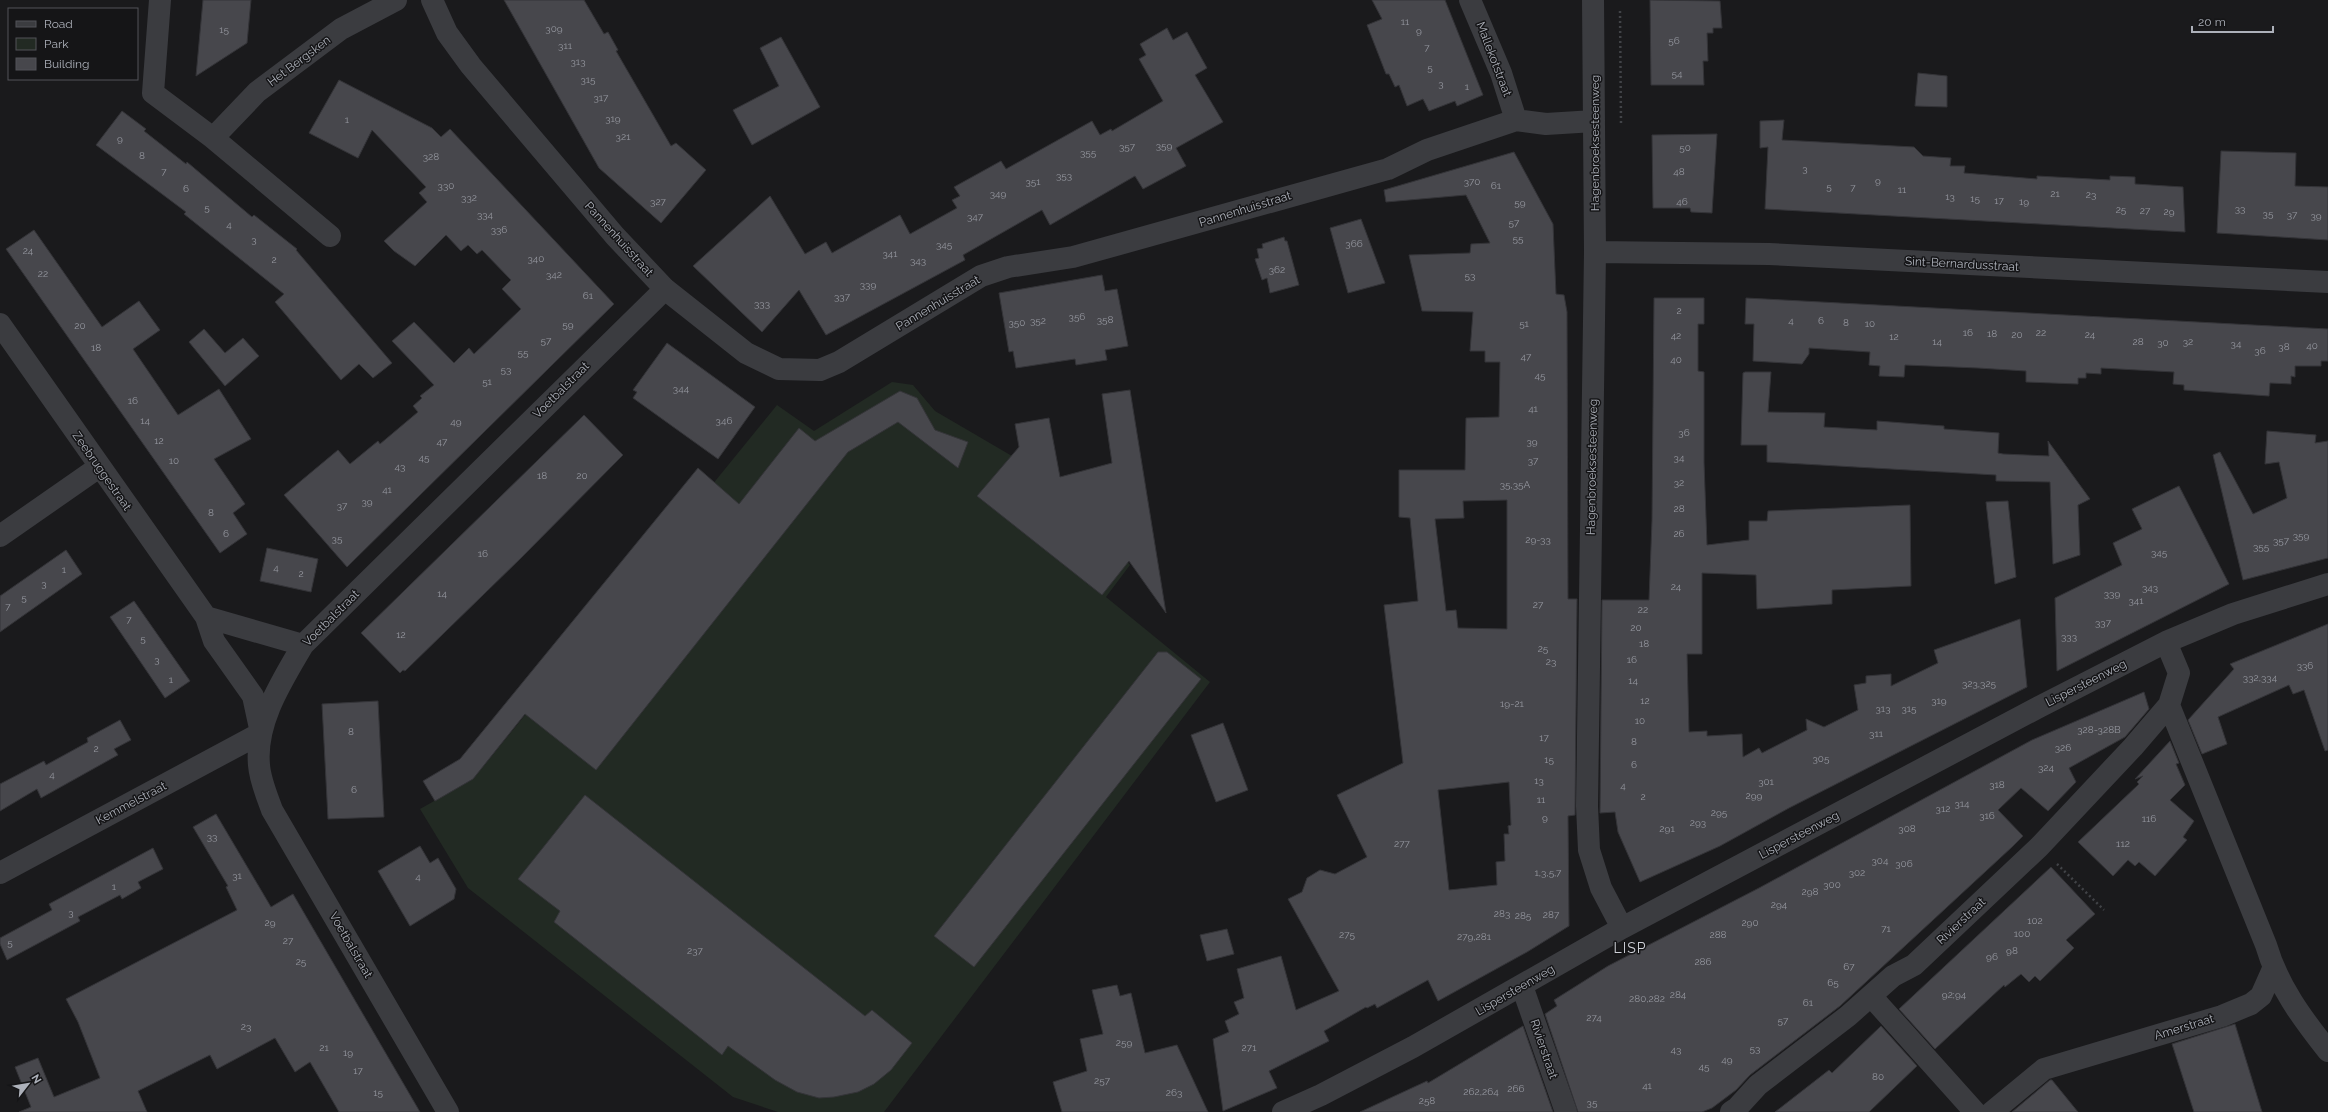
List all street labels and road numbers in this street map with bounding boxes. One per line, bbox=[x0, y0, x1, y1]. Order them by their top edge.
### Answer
street label: Mallekotstraat bbox=[1473, 20, 1515, 98]
street label: Het Bergsken bbox=[265, 33, 333, 89]
street label: Hagenbroeksesteenweg bbox=[1588, 75, 1602, 211]
street label: Pannenhuisstraat bbox=[1197, 188, 1293, 230]
street label: Pannenhuisstraat bbox=[582, 199, 656, 279]
street label: Sint-Bernardusstraat bbox=[1905, 254, 2019, 274]
street label: Pannenhuisstraat bbox=[893, 272, 983, 334]
street label: Voetbalstraat bbox=[530, 359, 592, 421]
street label: Hagenbroeksesteenweg bbox=[1584, 399, 1600, 535]
street label: Zeebruggestraat bbox=[70, 429, 134, 513]
street label: Voetbalstraat bbox=[300, 587, 362, 649]
street label: Lispersteenweg bbox=[2043, 657, 2129, 709]
street label: Kemmelstraat bbox=[93, 779, 169, 827]
street label: Lispersteenweg bbox=[1757, 808, 1841, 862]
street label: Rivierstraat bbox=[1934, 895, 1988, 947]
street label: Voetbalstraat bbox=[326, 910, 376, 980]
street label: Lispersteenweg bbox=[1473, 962, 1557, 1018]
street label: Amerstraat bbox=[2153, 1011, 2215, 1043]
street label: Rivierstraat bbox=[1527, 1018, 1561, 1080]

